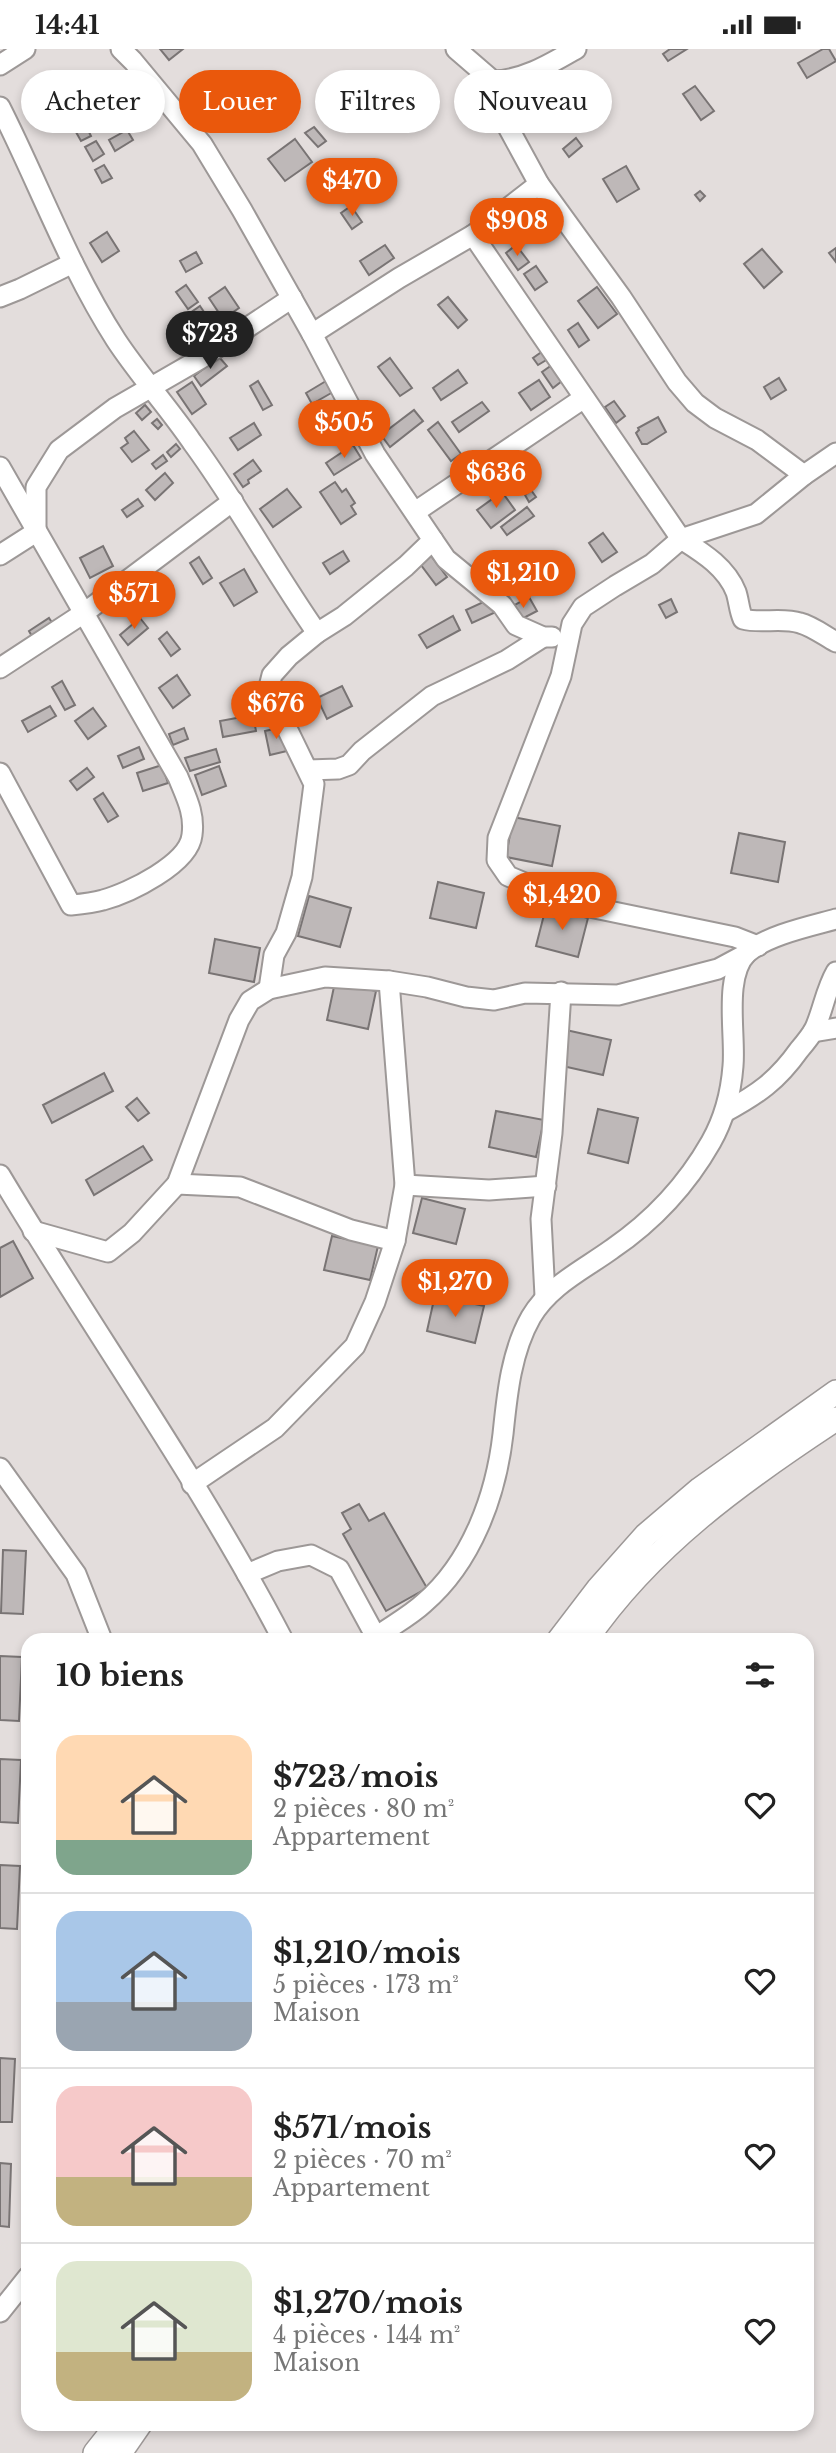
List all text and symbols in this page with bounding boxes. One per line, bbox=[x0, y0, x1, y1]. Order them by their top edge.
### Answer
text: 14:41 bbox=[35, 9, 100, 41]
chip: Acheter bbox=[21, 70, 165, 133]
chip: Louer bbox=[179, 70, 301, 133]
chip: Filtres bbox=[315, 70, 440, 133]
chip: Nouveau bbox=[454, 70, 612, 133]
pin: $470 bbox=[311, 159, 393, 218]
text: $470 bbox=[322, 167, 382, 195]
pin: $908 bbox=[476, 199, 558, 258]
text: $908 bbox=[486, 207, 548, 235]
pin: $723 bbox=[169, 311, 251, 371]
text: $723 bbox=[182, 320, 238, 348]
pin: $505 bbox=[303, 401, 385, 460]
text: $505 bbox=[314, 409, 374, 437]
pin: $636 bbox=[455, 451, 537, 510]
text: $636 bbox=[466, 459, 526, 487]
pin: $1,210 bbox=[466, 551, 580, 610]
text: $1,210 bbox=[486, 559, 560, 587]
pin: $571 bbox=[93, 571, 175, 631]
text: $571 bbox=[109, 580, 159, 608]
pin: $676 bbox=[235, 681, 317, 741]
text: $676 bbox=[247, 690, 305, 718]
pin: $1,420 bbox=[505, 873, 619, 932]
text: $1,420 bbox=[523, 881, 601, 909]
pin: $1,270 bbox=[398, 1259, 512, 1319]
text: $1,270 bbox=[417, 1268, 493, 1296]
icon: filters bbox=[741, 1656, 779, 1694]
text: 10 biens bbox=[56, 1657, 184, 1694]
text: $723/mois bbox=[273, 1758, 439, 1795]
icon: home bbox=[112, 1763, 196, 1847]
icon: heart bbox=[741, 1786, 779, 1824]
text: 2 pièces · 80 m² bbox=[273, 1795, 454, 1823]
text: Appartement bbox=[273, 1823, 430, 1851]
text: $1,210/mois bbox=[273, 1934, 461, 1971]
icon: home bbox=[112, 1939, 196, 2023]
icon: heart bbox=[741, 1962, 779, 2000]
text: 5 pièces · 173 m² bbox=[273, 1971, 459, 1999]
text: Maison bbox=[273, 1999, 360, 2027]
text: $571/mois bbox=[273, 2109, 432, 2146]
icon: home bbox=[112, 2114, 196, 2198]
icon: heart bbox=[741, 2137, 779, 2175]
text: 2 pièces · 70 m² bbox=[273, 2146, 452, 2174]
text: Appartement bbox=[273, 2174, 430, 2202]
text: $1,270/mois bbox=[273, 2284, 463, 2321]
icon: home bbox=[112, 2289, 196, 2373]
icon: heart bbox=[741, 2312, 779, 2350]
text: 4 pièces · 144 m² bbox=[273, 2321, 460, 2349]
text: Maison bbox=[273, 2349, 360, 2377]

